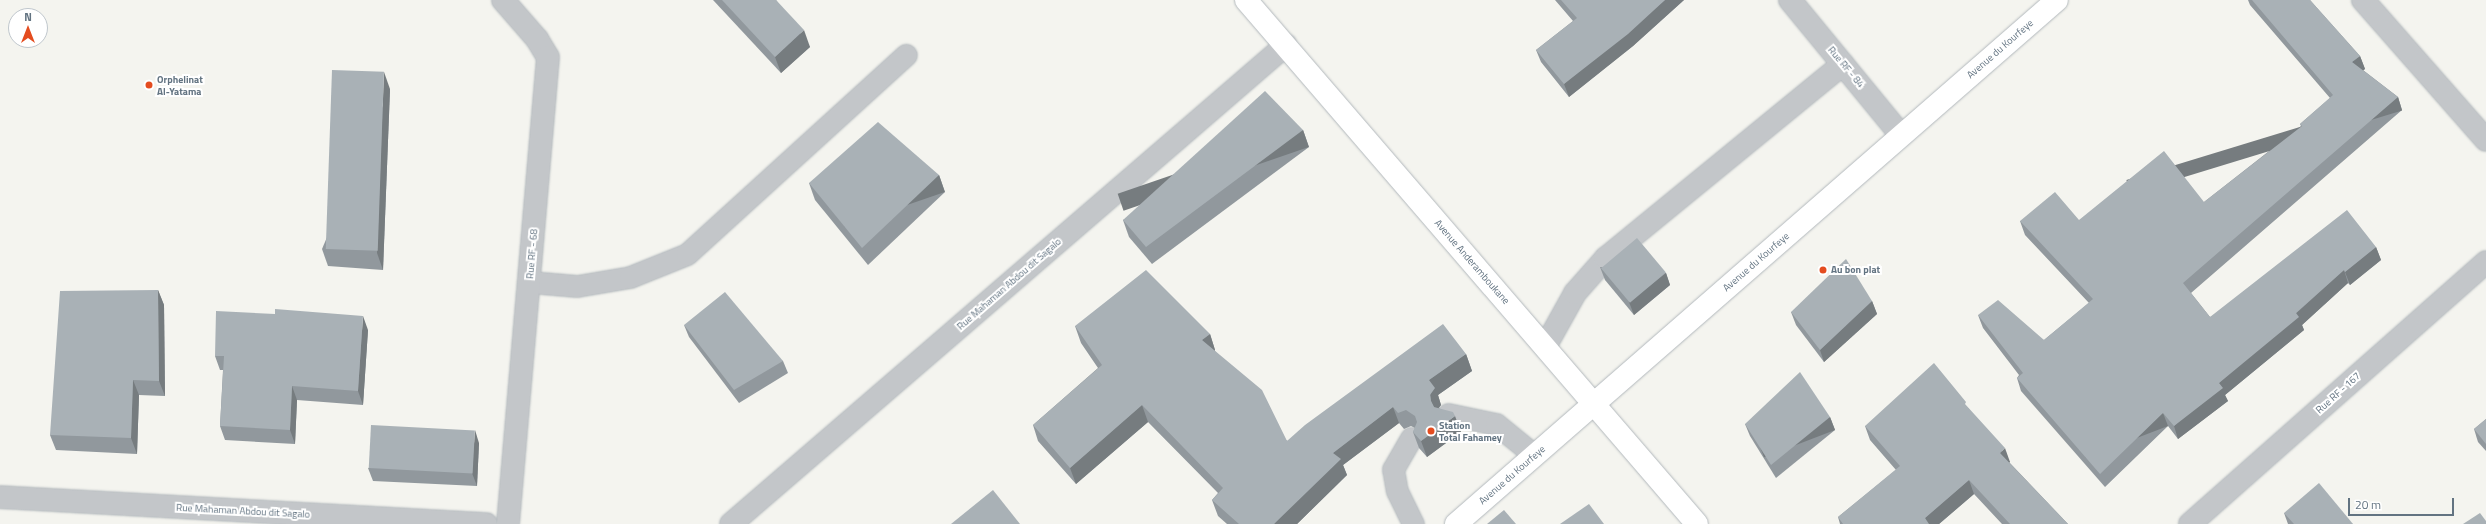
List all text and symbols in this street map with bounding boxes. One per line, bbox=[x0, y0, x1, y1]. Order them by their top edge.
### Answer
north arrow bbox=[8, 8, 48, 48]
text: N bbox=[24, 9, 32, 25]
street label: Avenue du Kourfeye bbox=[1964, 17, 2036, 81]
street label: Rue RF - 84 bbox=[1825, 44, 1867, 90]
place label: Orphelinat Al-Yatama bbox=[157, 73, 203, 96]
marker: Orphelinat Al-Yatama bbox=[144, 80, 154, 90]
street label: Avenue Anderamboukane bbox=[1432, 217, 1512, 307]
street label: Rue RF - 68 bbox=[524, 229, 540, 279]
street label: Avenue du Kourfeye bbox=[1720, 230, 1792, 294]
street label: Rue Mahaman Abdou dit Sagalo bbox=[954, 235, 1064, 333]
place label: Au bon plat bbox=[1831, 264, 1880, 276]
marker: Au bon plat bbox=[1818, 265, 1828, 275]
street label: Rue RF - 167 bbox=[2313, 370, 2363, 416]
place label: Station Total Fahamey bbox=[1439, 419, 1502, 442]
marker: Station Total Fahamey bbox=[1426, 426, 1436, 436]
street label: Avenue du Kourfeye bbox=[1476, 443, 1548, 507]
scale bar bbox=[2350, 490, 2456, 516]
text: 20 m bbox=[2355, 495, 2381, 514]
street label: Rue Mahaman Abdou dit Sagalo bbox=[176, 501, 310, 521]

